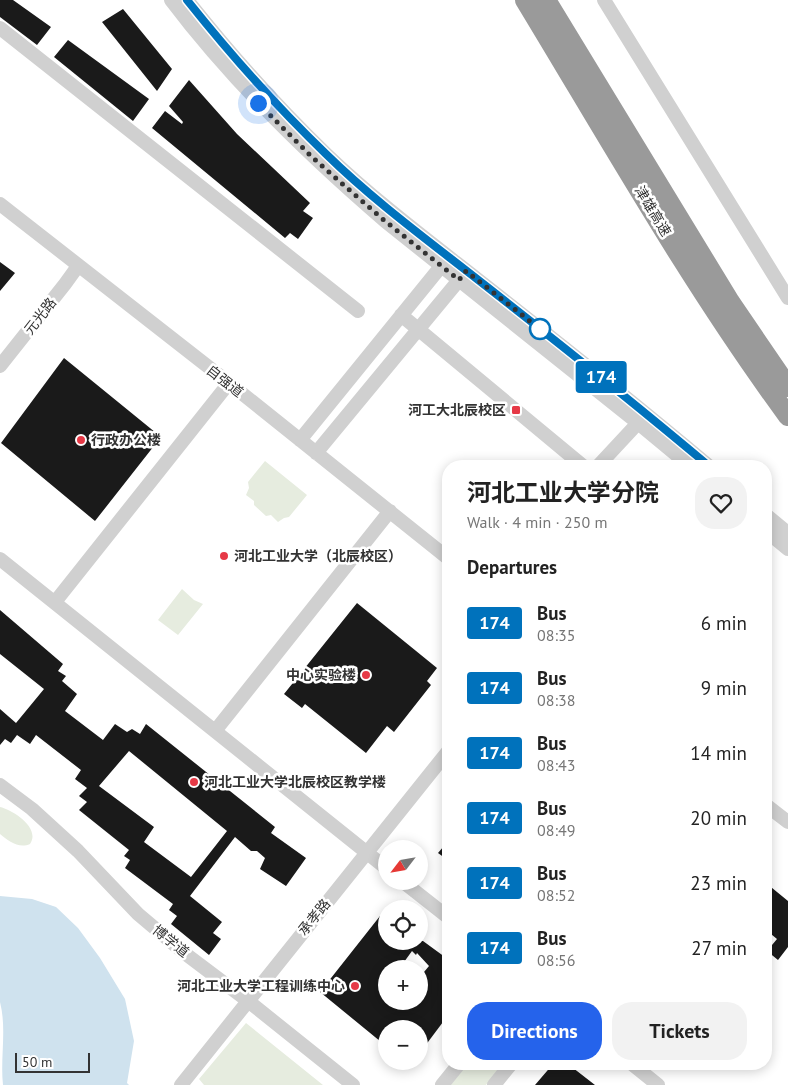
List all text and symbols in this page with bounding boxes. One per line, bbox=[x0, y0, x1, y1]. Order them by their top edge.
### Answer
your location bbox=[246, 91, 271, 116]
street label: 津雄高速 bbox=[631, 182, 675, 240]
street label: 元光路 bbox=[20, 294, 60, 338]
unlabelled marker bbox=[529, 318, 551, 340]
street label: 自强道 bbox=[203, 361, 247, 401]
line badge: 174 bbox=[572, 361, 630, 393]
text: 174 bbox=[586, 365, 616, 388]
place label: 河工大北辰校区 bbox=[408, 401, 506, 419]
marker: 河工大北辰校区 bbox=[510, 404, 522, 416]
place label: 行政办公楼 bbox=[91, 431, 161, 449]
marker: 行政办公楼 bbox=[75, 434, 87, 446]
text: 河北工业大学分院 bbox=[467, 477, 659, 508]
button: heart bbox=[695, 477, 747, 529]
text: Walk · 4 min · 250 m bbox=[467, 512, 607, 532]
place label: 河北工业大学（北辰校区） bbox=[234, 547, 402, 565]
marker: 河北工业大学（北辰校区） bbox=[218, 550, 230, 562]
text: Departures bbox=[467, 555, 557, 579]
text: Bus bbox=[537, 601, 566, 625]
text: 174 bbox=[479, 611, 510, 634]
text: 6 min bbox=[701, 611, 747, 635]
text: 08:35 bbox=[537, 625, 575, 645]
place label: 中心实验楼 bbox=[286, 666, 356, 684]
text: Bus bbox=[537, 666, 566, 690]
marker: 中心实验楼 bbox=[360, 669, 372, 681]
text: 174 bbox=[479, 676, 510, 699]
text: 9 min bbox=[701, 676, 747, 700]
text: 08:38 bbox=[537, 690, 575, 710]
text: Bus bbox=[537, 731, 566, 755]
text: 174 bbox=[479, 741, 510, 764]
text: 14 min bbox=[690, 741, 747, 765]
text: 08:43 bbox=[537, 755, 575, 775]
place label: 河北工业大学北辰校区教学楼 bbox=[204, 773, 386, 791]
marker: 河北工业大学北辰校区教学楼 bbox=[188, 776, 200, 788]
text: Bus bbox=[537, 796, 566, 820]
text: 174 bbox=[479, 806, 510, 829]
text: 20 min bbox=[690, 806, 747, 830]
text: 08:49 bbox=[537, 820, 575, 840]
north arrow bbox=[378, 840, 428, 890]
map controls bbox=[378, 840, 428, 1070]
text: Bus bbox=[537, 861, 566, 885]
text: 174 bbox=[479, 871, 510, 894]
text: 23 min bbox=[690, 871, 747, 895]
text: 08:52 bbox=[537, 885, 575, 905]
street label: 承孝路 bbox=[294, 895, 334, 939]
button: locate bbox=[378, 900, 428, 950]
street label: 博学道 bbox=[149, 921, 193, 961]
text: Bus bbox=[537, 926, 566, 950]
text: 174 bbox=[479, 936, 510, 959]
text: 27 min bbox=[691, 936, 747, 960]
text: 08:56 bbox=[537, 950, 575, 970]
button: + bbox=[378, 960, 428, 1010]
place label: 河北工业大学工程训练中心 bbox=[177, 977, 345, 995]
marker: 河北工业大学工程训练中心 bbox=[349, 980, 361, 992]
button: Directions bbox=[467, 1002, 602, 1060]
button: Tickets bbox=[612, 1002, 747, 1060]
button: − bbox=[378, 1020, 428, 1070]
scale bar bbox=[15, 1050, 90, 1073]
text: 50 m bbox=[22, 1053, 52, 1071]

